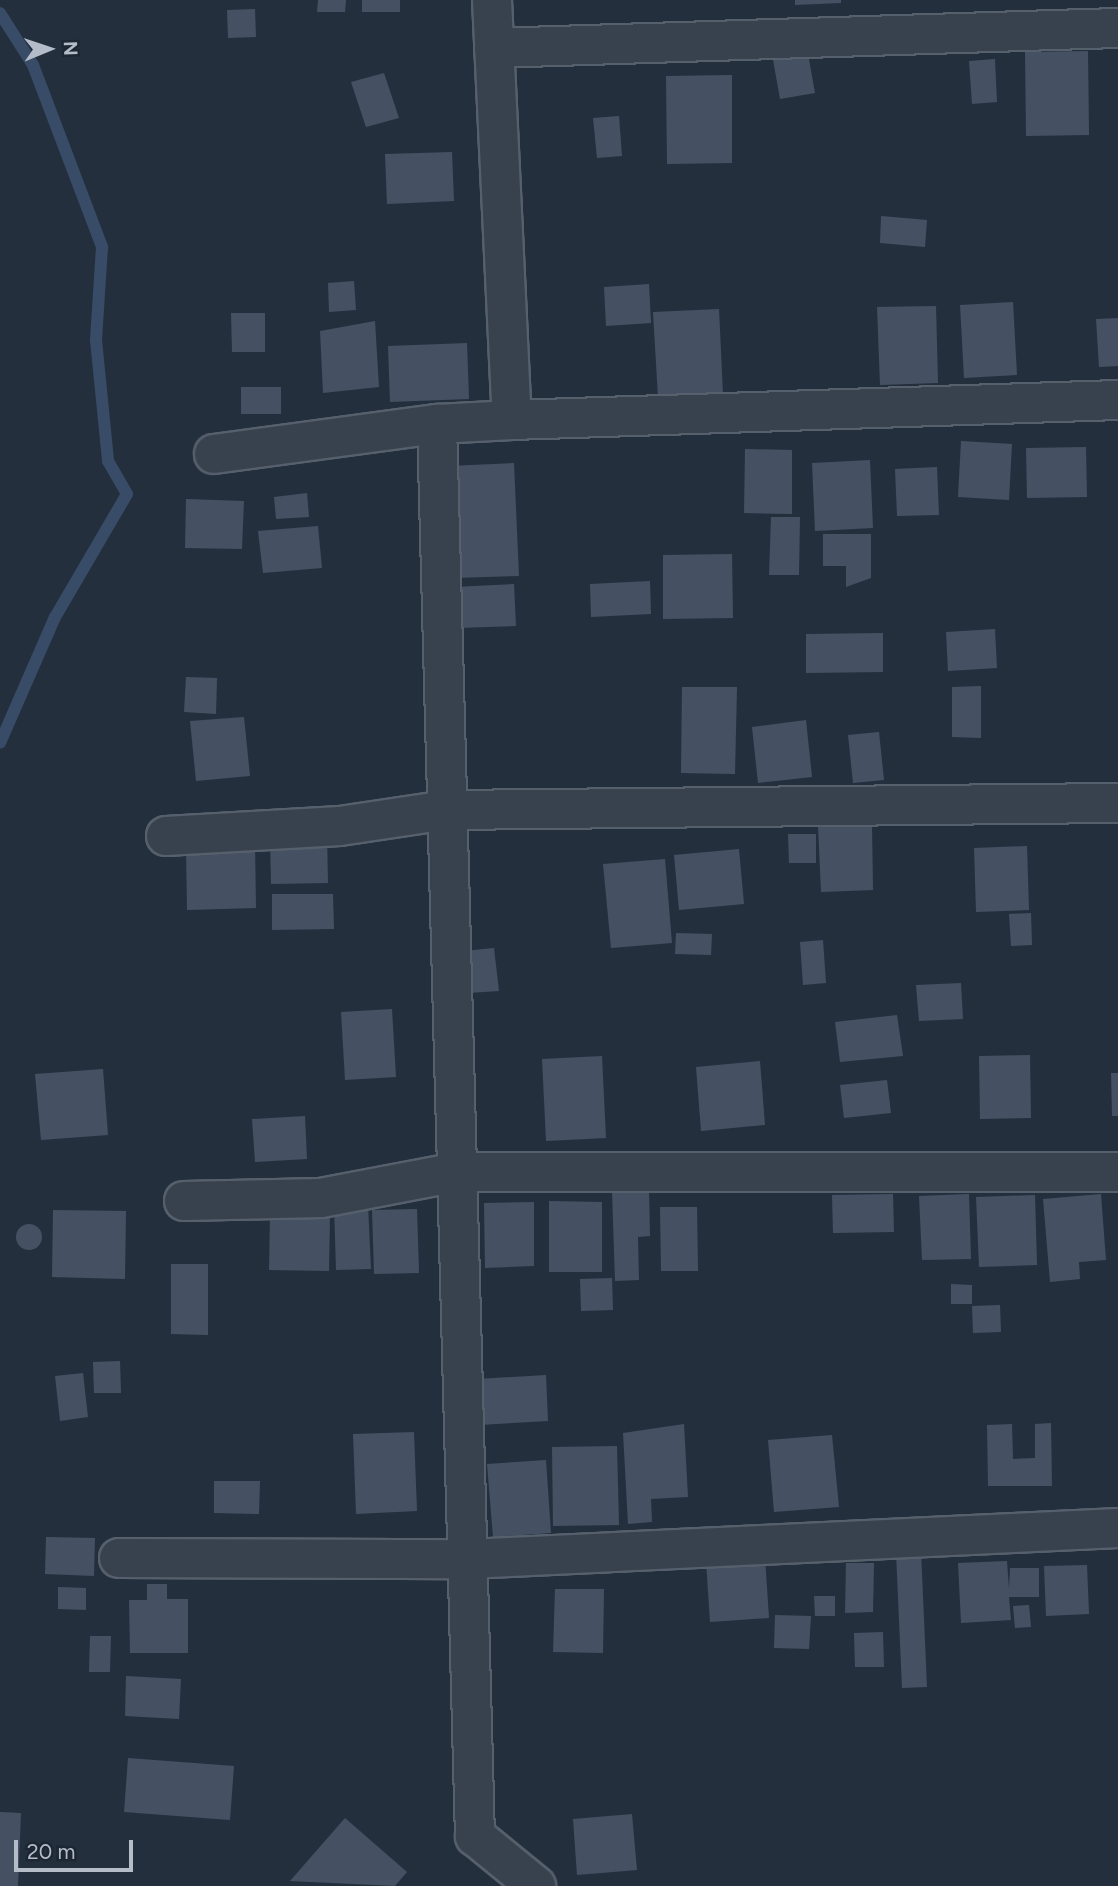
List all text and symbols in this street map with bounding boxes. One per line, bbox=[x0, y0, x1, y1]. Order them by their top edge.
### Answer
north arrow bbox=[14, 14, 84, 84]
text: N bbox=[59, 41, 82, 56]
scale bar bbox=[18, 1826, 136, 1870]
text: 20 m bbox=[27, 1839, 75, 1864]

